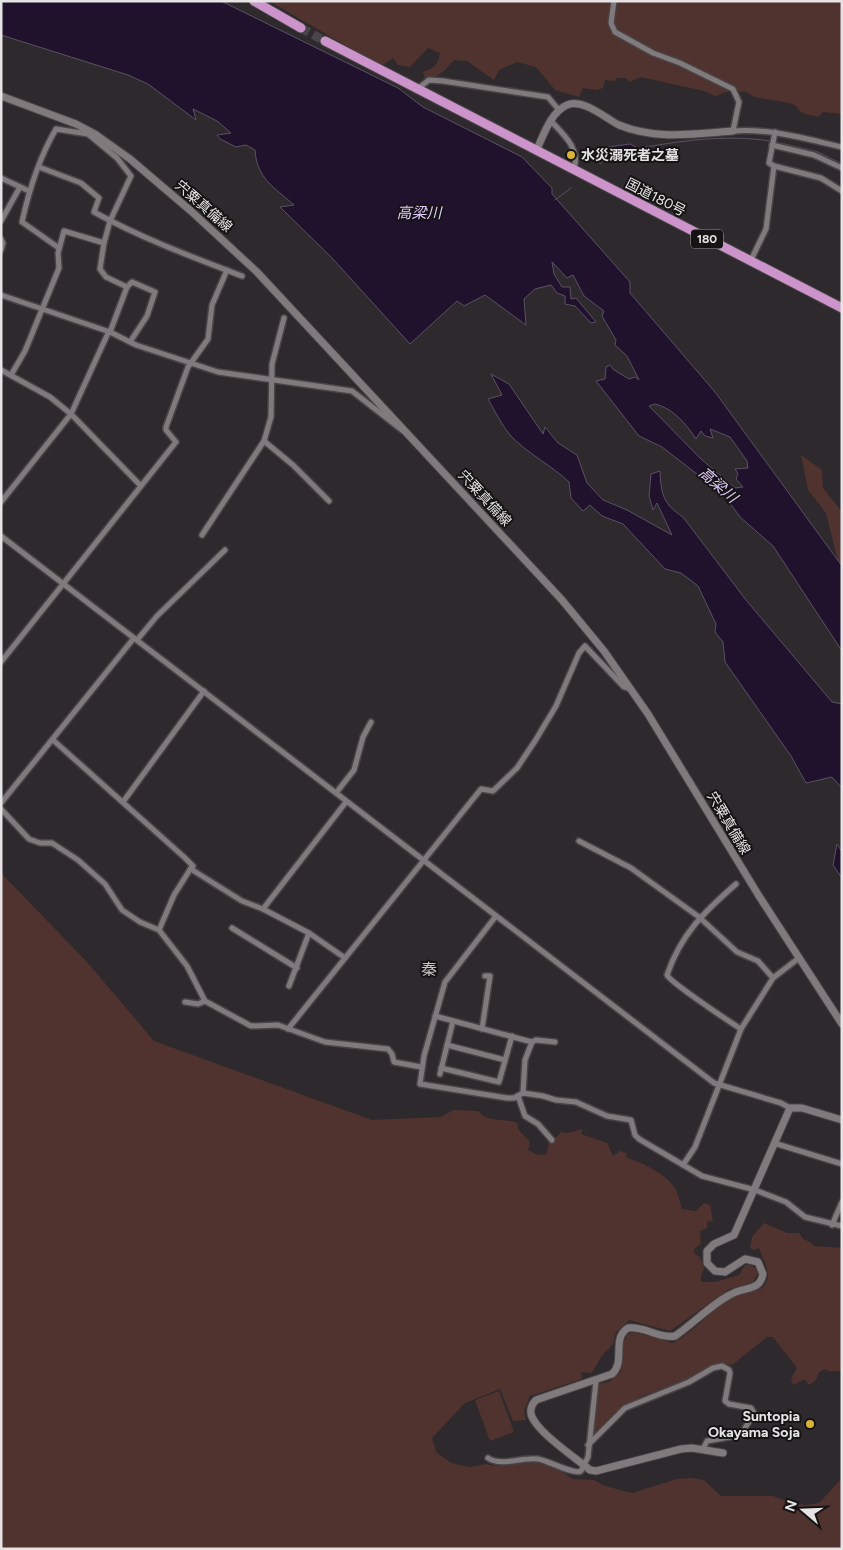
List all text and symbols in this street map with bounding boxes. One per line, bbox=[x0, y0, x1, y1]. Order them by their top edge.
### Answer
place label: 水災溺死者之墓 bbox=[581, 147, 679, 164]
marker: 水災溺死者之墓 bbox=[565, 149, 577, 161]
street label: 国道180号 bbox=[623, 175, 689, 220]
street label: 宍粟真備線 bbox=[172, 177, 236, 236]
water label: 高梁川 bbox=[396, 204, 443, 222]
road number: 180 bbox=[691, 230, 723, 248]
water label: 高梁川 bbox=[695, 463, 742, 508]
street label: 宍粟真備線 bbox=[455, 467, 515, 530]
street label: 宍粟真備線 bbox=[703, 789, 754, 858]
district label: 秦 bbox=[421, 960, 437, 979]
place label: Suntopia Okayama Soja bbox=[708, 1408, 800, 1441]
marker: Suntopia Okayama Soja bbox=[804, 1418, 816, 1430]
north arrow bbox=[778, 1485, 828, 1535]
text: N bbox=[781, 1498, 801, 1514]

